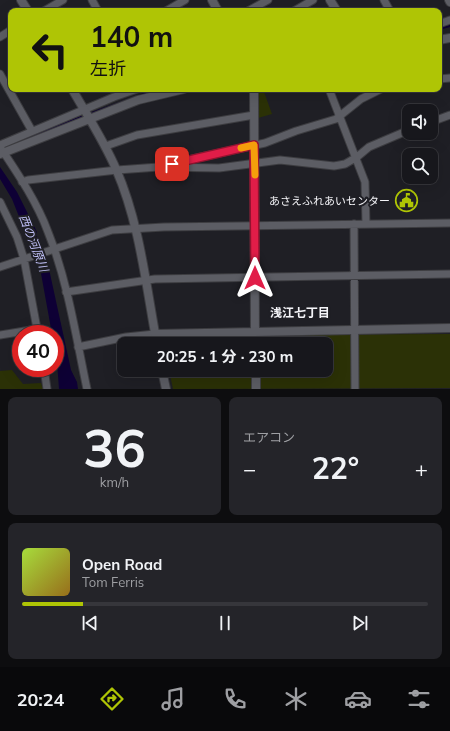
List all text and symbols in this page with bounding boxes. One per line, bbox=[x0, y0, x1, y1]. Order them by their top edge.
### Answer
text: 140 m bbox=[90, 19, 173, 54]
icon: left bbox=[24, 24, 76, 76]
text: 左折 bbox=[90, 57, 126, 80]
map controls bbox=[402, 104, 438, 184]
button: sound bbox=[402, 104, 438, 140]
pin bbox=[155, 147, 189, 181]
button: search bbox=[402, 148, 438, 184]
icon: arrive bbox=[161, 153, 183, 175]
public building icon: あさえふれあいセンター bbox=[393, 188, 419, 214]
place label: あさえふれあいセンター bbox=[269, 194, 390, 208]
water label: 西の河原川 bbox=[16, 212, 52, 276]
position arrow bbox=[234, 257, 276, 299]
district label: 浅江七丁目 bbox=[270, 305, 330, 320]
speed limit sign: 40 bbox=[12, 325, 64, 377]
text: 20:25 · 1 分 · 230 m bbox=[157, 347, 293, 366]
text: 36 bbox=[83, 415, 146, 480]
text: エアコン bbox=[243, 429, 295, 445]
text: 22° bbox=[312, 449, 359, 487]
text: − bbox=[243, 455, 256, 483]
text: + bbox=[415, 455, 428, 483]
text: km/h bbox=[100, 474, 129, 490]
text: Open Road bbox=[82, 555, 162, 574]
text: Tom Ferris bbox=[82, 574, 144, 590]
icon: previous bbox=[79, 612, 101, 634]
icon: pause bbox=[214, 612, 236, 634]
icon: next bbox=[349, 612, 371, 634]
icon: directions bbox=[98, 685, 126, 713]
icon: music bbox=[159, 685, 187, 713]
icon: phone bbox=[221, 685, 249, 713]
icon: climate bbox=[282, 685, 310, 713]
icon: car bbox=[344, 685, 372, 713]
icon: filters bbox=[405, 685, 433, 713]
text: 20:24 bbox=[17, 688, 64, 711]

